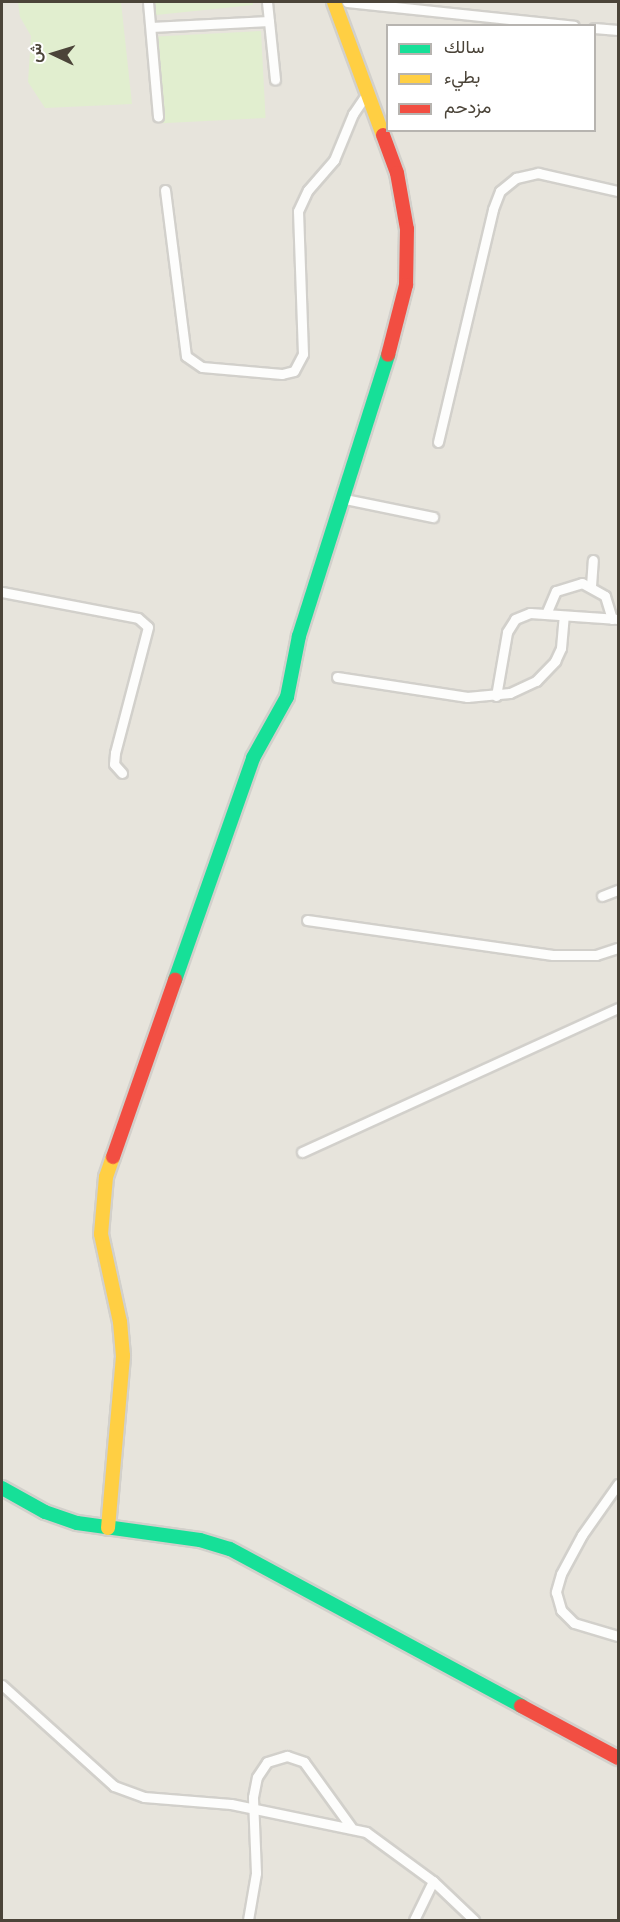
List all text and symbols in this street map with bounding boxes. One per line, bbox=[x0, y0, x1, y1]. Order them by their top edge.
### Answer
north arrow bbox=[24, 24, 84, 84]
legend bbox=[386, 24, 596, 132]
text: سالك bbox=[444, 36, 484, 57]
text: ش bbox=[25, 42, 46, 63]
text: بطيء bbox=[444, 66, 480, 87]
text: مزدحم bbox=[444, 96, 491, 117]

